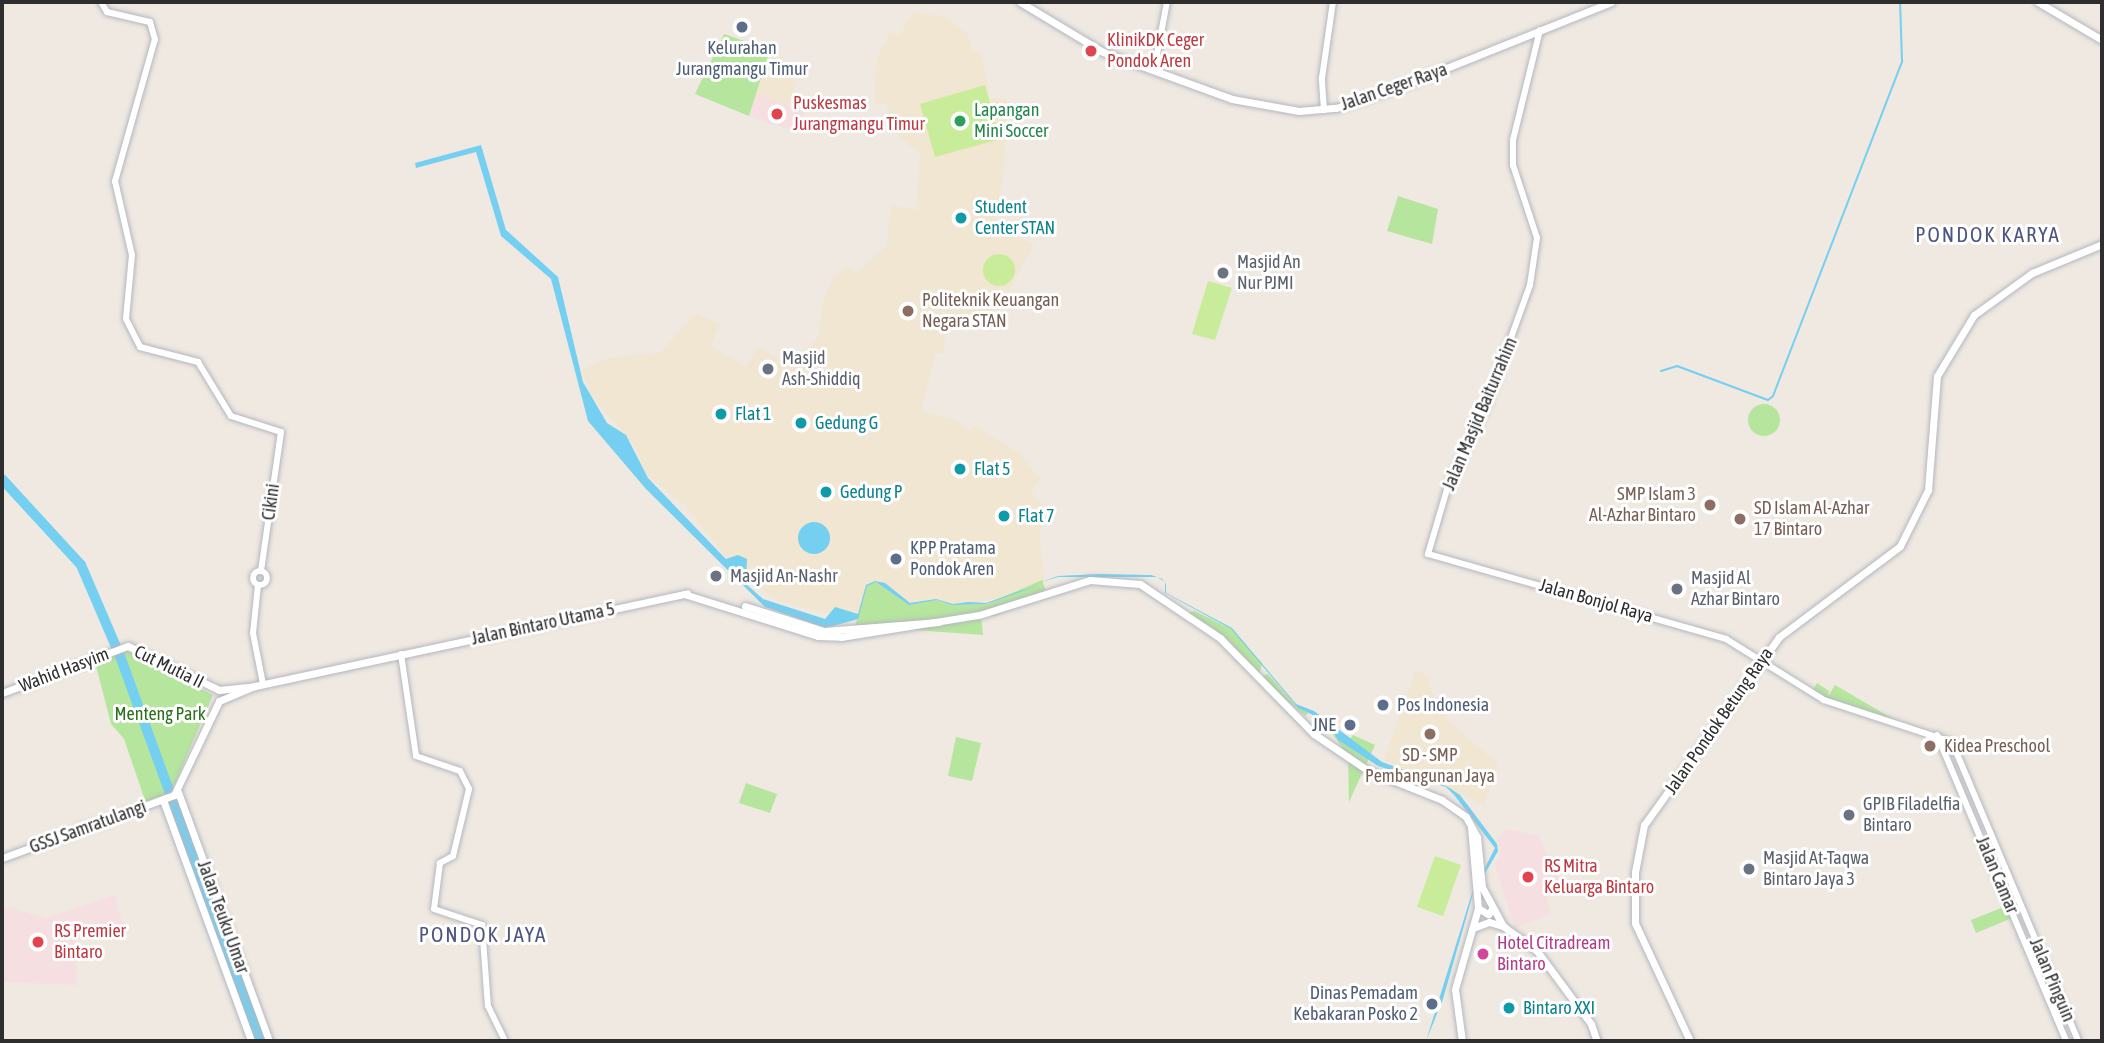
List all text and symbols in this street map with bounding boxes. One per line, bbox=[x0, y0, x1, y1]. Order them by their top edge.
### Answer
marker: Kelurahan Jurangmangu Timur bbox=[734, 19, 750, 35]
place label: KlinikDK Ceger Pondok Aren bbox=[1107, 30, 1204, 72]
place label: Kelurahan Jurangmangu Timur bbox=[676, 38, 808, 80]
marker: KlinikDK Ceger Pondok Aren bbox=[1081, 41, 1101, 61]
street label: Jalan Ceger Raya bbox=[1338, 59, 1450, 115]
place label: Puskesmas Jurangmangu Timur bbox=[793, 93, 925, 136]
place label: Lapangan Mini Soccer bbox=[974, 100, 1048, 142]
marker: Puskesmas Jurangmangu Timur bbox=[767, 104, 787, 124]
marker: Lapangan Mini Soccer bbox=[952, 113, 968, 129]
place label: Student Center STAN bbox=[975, 197, 1055, 240]
marker: Student Center STAN bbox=[953, 210, 969, 226]
district label: PONDOK KARYA bbox=[1917, 221, 2059, 247]
place label: Masjid An Nur PJMI bbox=[1237, 252, 1301, 294]
marker: Masjid An Nur PJMI bbox=[1215, 265, 1231, 281]
place label: Politeknik Keuangan Negara STAN bbox=[922, 290, 1059, 332]
marker: Politeknik Keuangan Negara STAN bbox=[900, 303, 916, 319]
street label: Jalan Masjid Baiturrahim bbox=[1438, 334, 1522, 494]
place label: Masjid Ash-Shiddiq bbox=[782, 348, 861, 390]
marker: Masjid Ash-Shiddiq bbox=[760, 361, 776, 377]
place label: Flat 1 bbox=[735, 403, 772, 425]
marker: Flat 1 bbox=[713, 406, 729, 422]
place label: Gedung G bbox=[815, 412, 878, 434]
marker: Gedung G bbox=[793, 415, 809, 431]
place label: Flat 5 bbox=[974, 458, 1011, 480]
marker: Flat 5 bbox=[952, 461, 968, 477]
place label: Gedung P bbox=[840, 481, 903, 503]
street label: Cikini bbox=[258, 482, 284, 522]
marker: Gedung P bbox=[818, 484, 834, 500]
place label: SMP Islam 3 Al-Azhar Bintaro bbox=[1589, 484, 1696, 526]
marker: SMP Islam 3 Al-Azhar Bintaro bbox=[1702, 497, 1718, 513]
place label: SD Islam Al-Azhar 17 Bintaro bbox=[1754, 498, 1869, 540]
place label: Flat 7 bbox=[1018, 505, 1055, 527]
marker: Flat 7 bbox=[996, 508, 1012, 524]
marker: SD Islam Al-Azhar 17 Bintaro bbox=[1732, 511, 1748, 527]
place label: KPP Pratama Pondok Aren bbox=[910, 538, 996, 580]
marker: KPP Pratama Pondok Aren bbox=[888, 551, 904, 567]
place label: Masjid An-Nashr bbox=[730, 565, 837, 587]
marker: Masjid An-Nashr bbox=[708, 568, 724, 584]
place label: Masjid Al Azhar Bintaro bbox=[1691, 568, 1780, 610]
street label: Jalan Bonjol Raya bbox=[1537, 574, 1655, 628]
marker: Masjid Al Azhar Bintaro bbox=[1669, 581, 1685, 597]
street label: Jalan Bintaro Utama 5 bbox=[469, 598, 617, 650]
street label: Cut Mutia II bbox=[131, 641, 207, 693]
street label: Wahid Hasyim bbox=[16, 643, 112, 697]
street label: Jalan Pondok Betung Raya bbox=[1660, 643, 1778, 799]
place label: Pos Indonesia bbox=[1397, 694, 1489, 716]
marker: Pos Indonesia bbox=[1375, 697, 1391, 713]
park label: Menteng Park bbox=[114, 703, 206, 725]
place label: JNE bbox=[1312, 714, 1336, 736]
marker: JNE bbox=[1342, 717, 1358, 733]
marker: SD - SMP Pembangunan Jaya bbox=[1422, 726, 1438, 742]
place label: Kidea Preschool bbox=[1944, 735, 2050, 757]
marker: Kidea Preschool bbox=[1922, 738, 1938, 754]
place label: SD - SMP Pembangunan Jaya bbox=[1365, 745, 1495, 788]
place label: GPIB Filadelfia Bintaro bbox=[1863, 794, 1960, 836]
street label: GSSJ Samratulangi bbox=[27, 796, 149, 858]
marker: GPIB Filadelfia Bintaro bbox=[1841, 807, 1857, 823]
street label: Jalan Camar bbox=[1971, 833, 2023, 917]
place label: Masjid At-Taqwa Bintaro Jaya 3 bbox=[1763, 848, 1869, 890]
place label: RS Mitra Keluarga Bintaro bbox=[1544, 856, 1654, 898]
street label: Jalan Teuku Umar bbox=[193, 858, 253, 976]
marker: Masjid At-Taqwa Bintaro Jaya 3 bbox=[1741, 861, 1757, 877]
marker: RS Mitra Keluarga Bintaro bbox=[1518, 867, 1538, 887]
place label: RS Premier Bintaro bbox=[54, 921, 126, 964]
district label: PONDOK JAYA bbox=[420, 921, 546, 947]
marker: RS Premier Bintaro bbox=[28, 932, 48, 952]
place label: Hotel Citradream Bintaro bbox=[1497, 933, 1610, 976]
street label: Jalan Pinguin bbox=[2025, 935, 2079, 1025]
marker: Hotel Citradream Bintaro bbox=[1475, 946, 1491, 962]
place label: Dinas Pemadam Kebakaran Posko 2 bbox=[1293, 983, 1418, 1026]
marker: Dinas Pemadam Kebakaran Posko 2 bbox=[1424, 996, 1440, 1012]
place label: Bintaro XXI bbox=[1523, 997, 1595, 1019]
marker: Bintaro XXI bbox=[1501, 1000, 1517, 1016]

